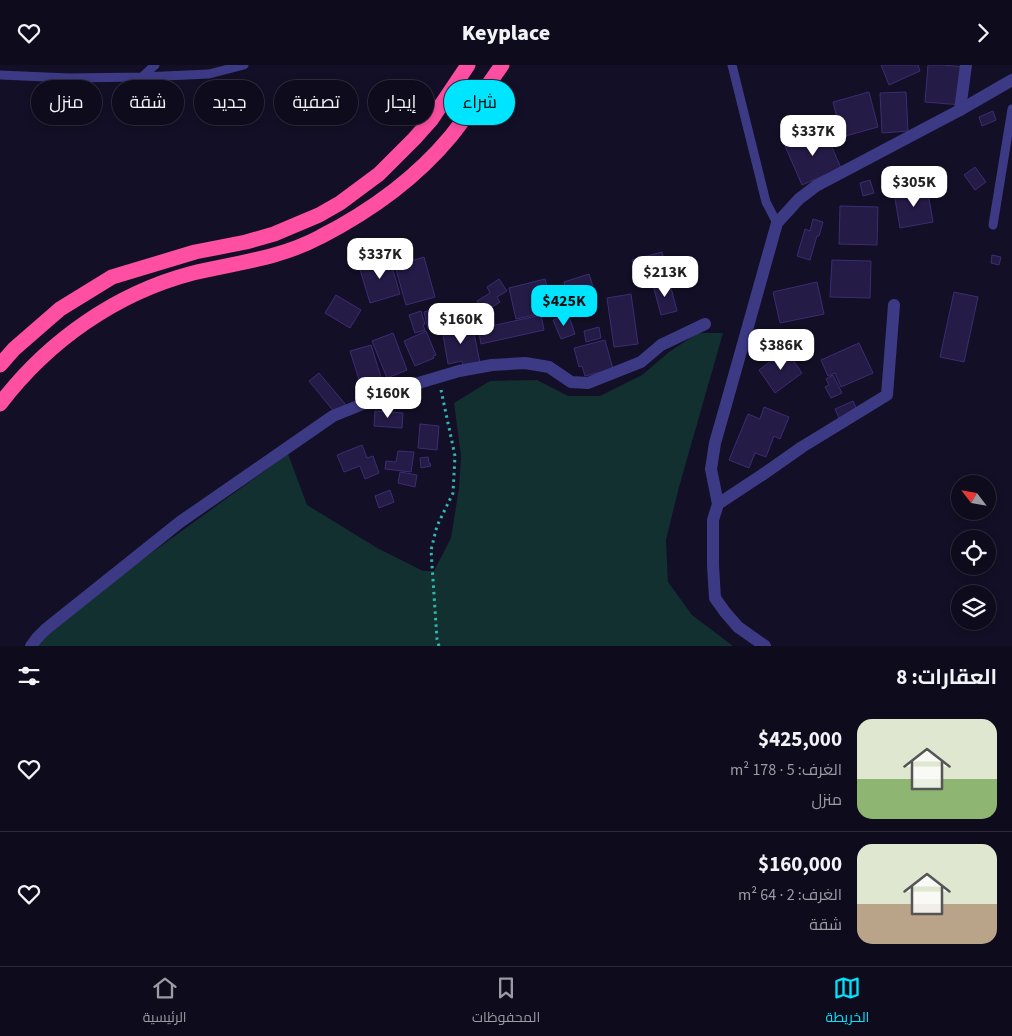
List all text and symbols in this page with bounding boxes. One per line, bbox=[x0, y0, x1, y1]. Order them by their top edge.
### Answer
text: Keyplace bbox=[462, 17, 550, 49]
icon: heart bbox=[15, 19, 43, 47]
icon: forward bbox=[969, 19, 997, 47]
chip: منزل bbox=[31, 80, 102, 125]
chip: شقة bbox=[112, 80, 184, 125]
chip: جديد bbox=[194, 80, 264, 125]
chip: تصفية bbox=[274, 80, 358, 125]
chip: إيجار bbox=[368, 80, 434, 125]
chip: شراء bbox=[444, 80, 515, 125]
pin: $337K bbox=[778, 114, 848, 157]
text: $337K bbox=[791, 120, 835, 142]
pin: $305K bbox=[879, 165, 949, 208]
text: $305K bbox=[892, 171, 936, 193]
pin: $337K bbox=[345, 237, 415, 280]
text: $337K bbox=[358, 243, 402, 265]
pin: $213K bbox=[630, 255, 700, 298]
text: $213K bbox=[643, 261, 687, 283]
pin: $425K bbox=[529, 285, 599, 327]
text: $425K bbox=[542, 290, 586, 312]
pin: $160K bbox=[426, 303, 496, 345]
text: $160K bbox=[439, 308, 483, 330]
pin: $386K bbox=[746, 329, 816, 371]
text: $386K bbox=[759, 334, 803, 356]
pin: $160K bbox=[353, 377, 423, 419]
text: $160K bbox=[366, 382, 410, 404]
north arrow bbox=[951, 475, 996, 520]
map controls bbox=[951, 475, 996, 630]
button: locate bbox=[951, 530, 996, 575]
button: layers bbox=[951, 585, 996, 630]
icon: filters bbox=[15, 662, 43, 690]
text: العقارات: 8 bbox=[896, 662, 997, 692]
text: $425,000 bbox=[758, 724, 842, 754]
icon: home bbox=[897, 739, 957, 799]
icon: heart bbox=[15, 755, 43, 783]
text: الغرف: 5 · 178 m² bbox=[730, 759, 842, 781]
text: منزل bbox=[812, 789, 842, 811]
text: $160,000 bbox=[758, 849, 842, 879]
icon: home bbox=[897, 864, 957, 924]
icon: heart bbox=[15, 880, 43, 908]
text: الغرف: 2 · 64 m² bbox=[738, 884, 842, 906]
text: شقة bbox=[809, 914, 842, 936]
tab: الرئيسية bbox=[143, 974, 187, 1030]
tab: المحفوظات bbox=[472, 974, 540, 1030]
tab: الخريطة bbox=[826, 974, 869, 1030]

